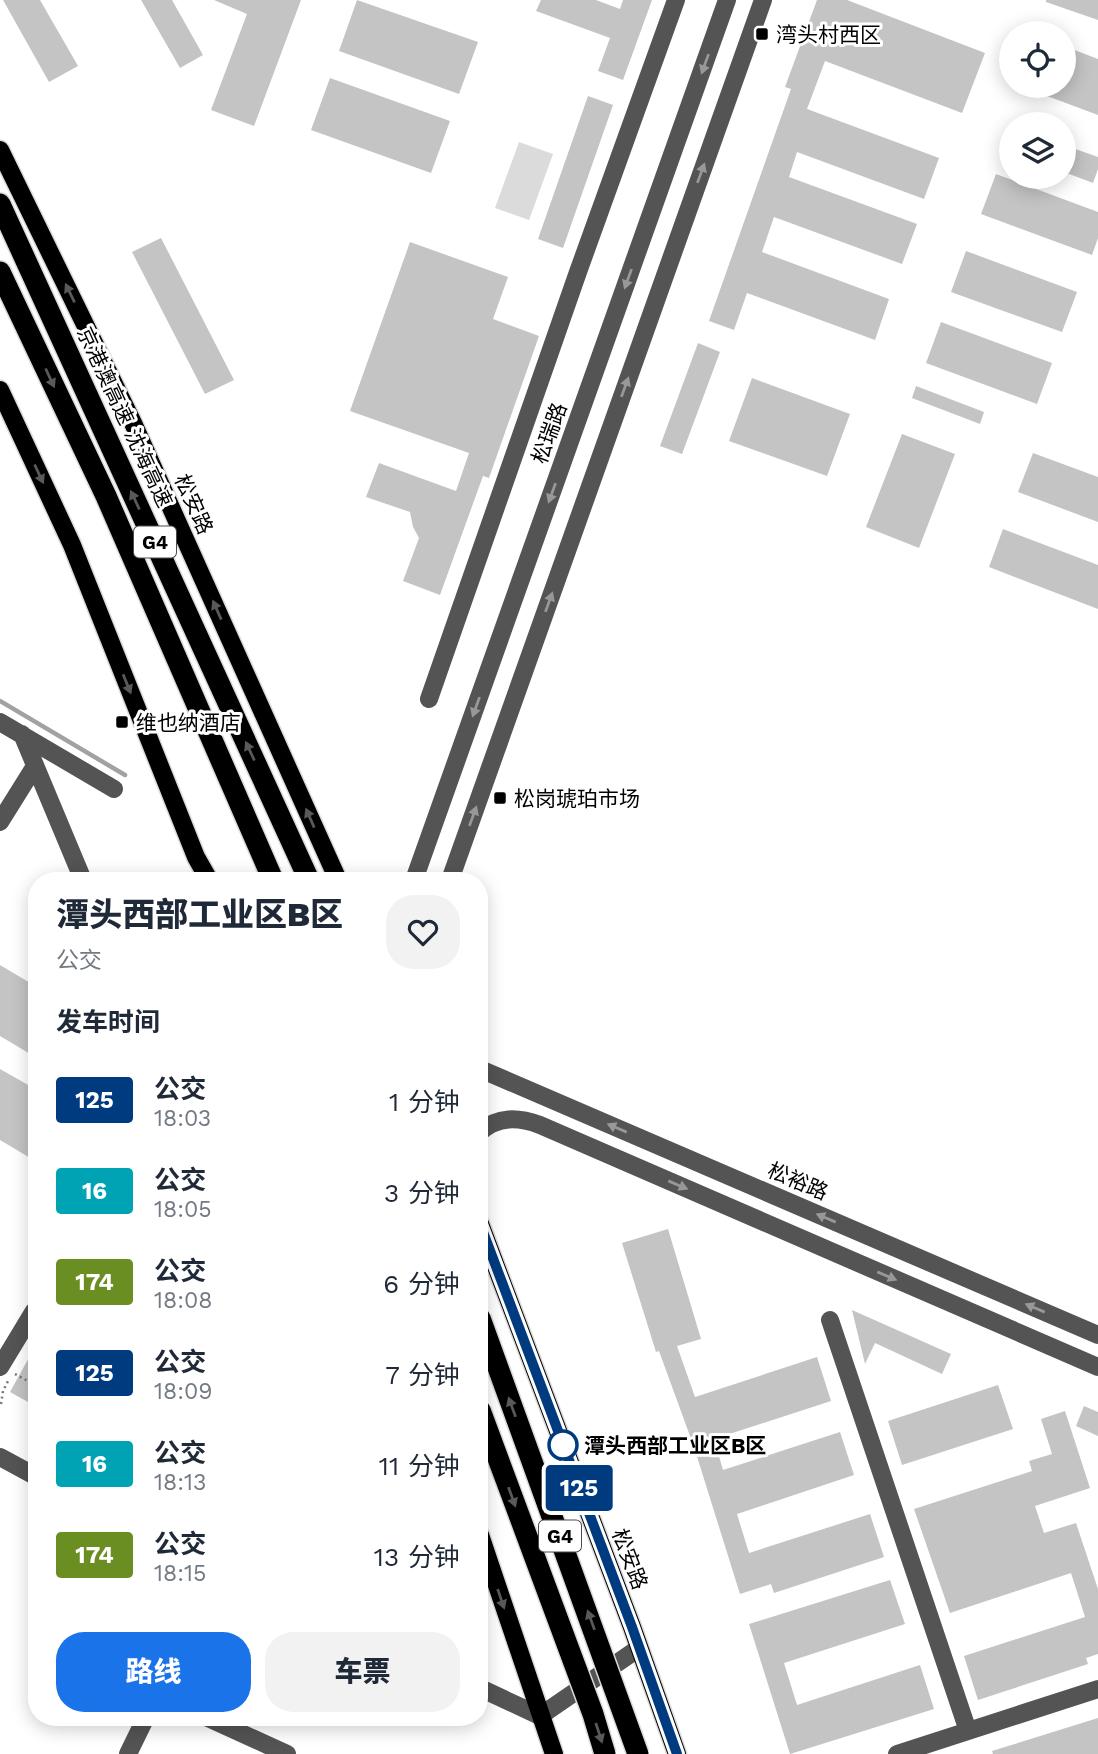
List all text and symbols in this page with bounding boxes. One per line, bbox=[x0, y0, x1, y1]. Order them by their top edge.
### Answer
map controls bbox=[999, 21, 1076, 189]
button: locate bbox=[999, 21, 1076, 98]
place label: 湾头村西区 bbox=[776, 22, 881, 47]
marker: 湾头村西区 bbox=[754, 26, 770, 42]
one-way arrow bbox=[699, 54, 710, 75]
button: layers bbox=[999, 112, 1076, 189]
one-way arrow bbox=[696, 162, 707, 183]
one-way arrow bbox=[622, 268, 633, 289]
one-way arrow bbox=[64, 283, 75, 303]
street label: 京港澳高速 沈海高速 bbox=[72, 323, 178, 511]
one-way arrow bbox=[44, 368, 56, 388]
one-way arrow bbox=[620, 377, 631, 398]
street label: 松瑞路 bbox=[526, 399, 572, 467]
one-way arrow bbox=[33, 464, 45, 484]
street label: 松安路 bbox=[170, 470, 218, 538]
one-way arrow bbox=[546, 483, 557, 504]
one-way arrow bbox=[129, 489, 140, 510]
road number: G4 bbox=[134, 526, 176, 558]
one-way arrow bbox=[544, 591, 555, 612]
one-way arrow bbox=[211, 600, 222, 621]
one-way arrow bbox=[121, 674, 132, 695]
one-way arrow bbox=[470, 697, 481, 718]
place label: 维也纳酒店 bbox=[136, 710, 241, 735]
marker: 维也纳酒店 bbox=[114, 714, 130, 730]
one-way arrow bbox=[244, 741, 256, 761]
place label: 松岗琥珀市场 bbox=[514, 786, 640, 811]
marker: 松岗琥珀市场 bbox=[492, 790, 508, 806]
one-way arrow bbox=[468, 805, 479, 826]
one-way arrow bbox=[304, 808, 316, 828]
text: 潭头西部工业区B区 bbox=[56, 895, 343, 934]
button: heart bbox=[386, 895, 460, 969]
text: 公交 bbox=[56, 947, 102, 974]
text: 发车时间 bbox=[56, 1007, 160, 1037]
text: 公交 bbox=[154, 1074, 206, 1104]
text: 125 bbox=[75, 1086, 114, 1114]
text: 1 分钟 bbox=[389, 1087, 460, 1117]
text: 18:03 bbox=[154, 1105, 211, 1132]
one-way arrow bbox=[607, 1123, 628, 1134]
street label: 松裕路 bbox=[764, 1157, 832, 1205]
text: 公交 bbox=[154, 1165, 206, 1195]
text: 16 bbox=[82, 1177, 107, 1205]
text: 3 分钟 bbox=[384, 1178, 460, 1208]
one-way arrow bbox=[668, 1179, 688, 1191]
text: 18:05 bbox=[154, 1196, 212, 1223]
one-way arrow bbox=[816, 1213, 837, 1224]
text: 公交 bbox=[154, 1256, 206, 1286]
text: 174 bbox=[75, 1268, 114, 1296]
text: 6 分钟 bbox=[383, 1269, 460, 1299]
one-way arrow bbox=[876, 1270, 897, 1281]
text: 18:08 bbox=[154, 1287, 212, 1314]
one-way arrow bbox=[1025, 1302, 1046, 1313]
text: 公交 bbox=[154, 1347, 206, 1377]
text: 125 bbox=[75, 1359, 114, 1387]
text: 7 分钟 bbox=[385, 1360, 460, 1390]
text: 18:09 bbox=[154, 1378, 212, 1405]
one-way arrow bbox=[507, 1396, 518, 1417]
marker: 潭头西部工业区B区 bbox=[548, 1430, 578, 1460]
place label: 潭头西部工业区B区 bbox=[584, 1433, 766, 1458]
text: 公交 bbox=[154, 1438, 206, 1468]
text: 16 bbox=[82, 1450, 107, 1478]
text: 11 分钟 bbox=[379, 1451, 460, 1481]
line badge: 125 bbox=[539, 1465, 619, 1511]
text: 18:13 bbox=[154, 1469, 206, 1496]
text: 125 bbox=[560, 1474, 598, 1502]
one-way arrow bbox=[507, 1486, 518, 1507]
road number: G4 bbox=[539, 1520, 581, 1552]
street label: 松安路 bbox=[607, 1525, 653, 1593]
text: 公交 bbox=[154, 1529, 206, 1559]
text: 174 bbox=[75, 1541, 114, 1569]
text: 13 分钟 bbox=[374, 1542, 460, 1572]
text: 18:15 bbox=[154, 1560, 206, 1587]
one-way arrow bbox=[496, 1589, 507, 1610]
one-way arrow bbox=[585, 1610, 596, 1631]
button: 路线 bbox=[56, 1632, 251, 1712]
button: 车票 bbox=[265, 1632, 460, 1712]
one-way arrow bbox=[594, 1723, 604, 1744]

